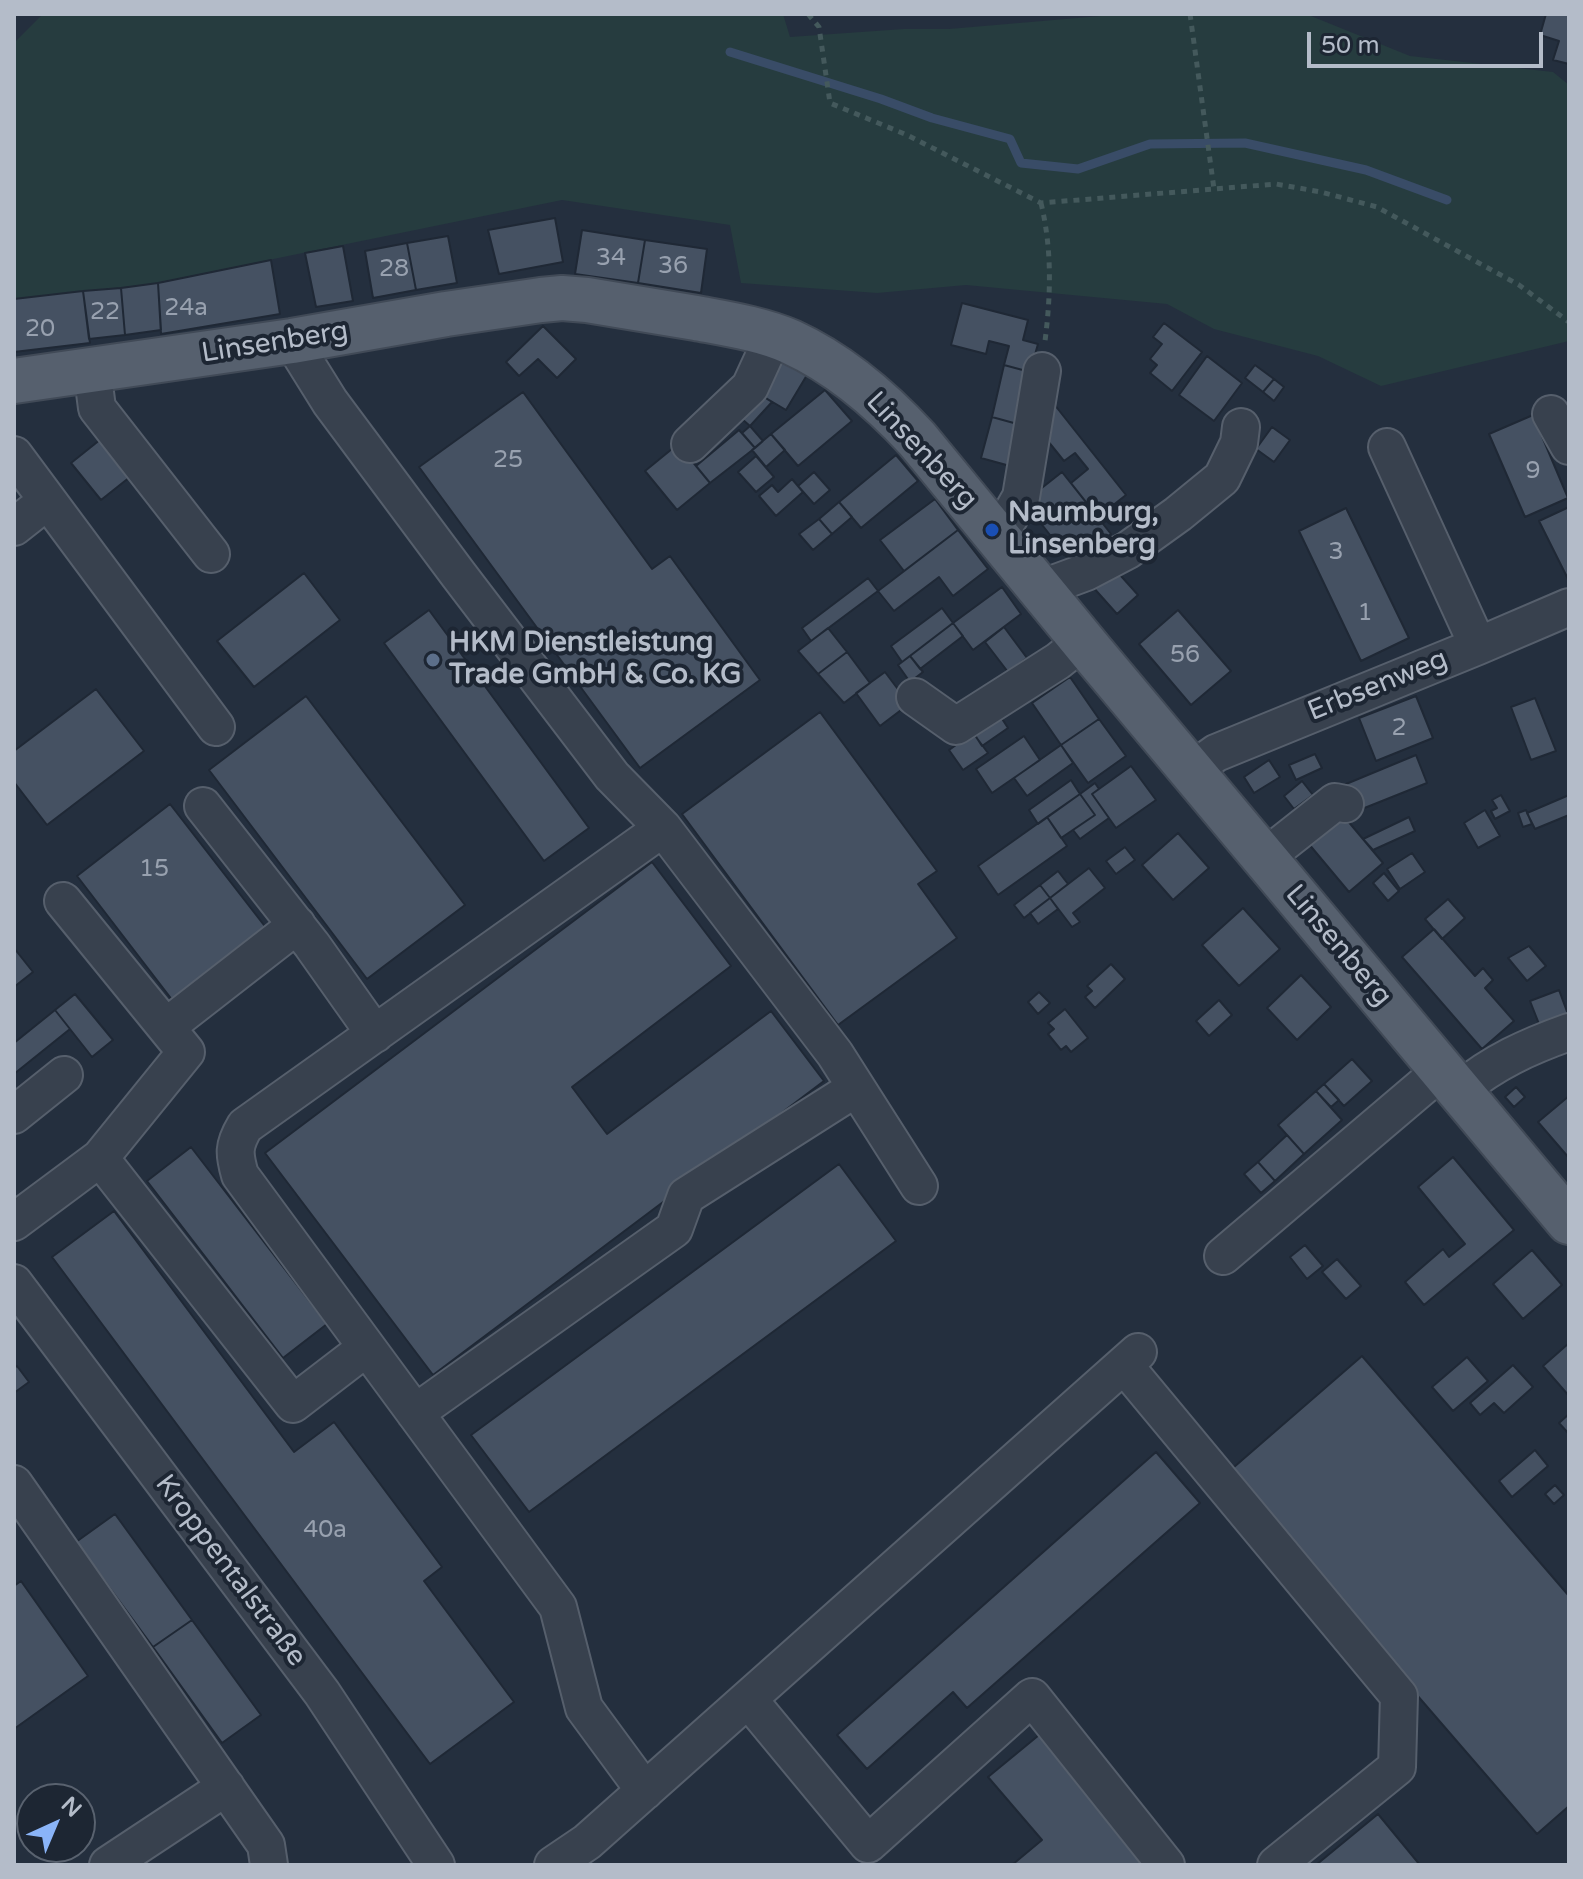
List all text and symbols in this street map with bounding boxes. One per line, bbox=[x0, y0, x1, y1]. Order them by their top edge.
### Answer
scale bar bbox=[1311, 16, 1547, 66]
text: 50 m bbox=[1321, 31, 1379, 60]
house number: 34 bbox=[596, 245, 626, 273]
house number: 36 bbox=[658, 253, 688, 281]
house number: 28 bbox=[379, 256, 409, 284]
house number: 24a bbox=[164, 295, 208, 323]
house number: 22 bbox=[90, 299, 120, 327]
street label: Linsenberg bbox=[199, 315, 351, 371]
house number: 20 bbox=[25, 316, 55, 344]
street label: Linsenberg bbox=[858, 385, 984, 517]
house number: 25 bbox=[493, 447, 523, 475]
house number: 9 bbox=[1525, 458, 1541, 486]
place label: Naumburg, Linsenberg bbox=[1008, 497, 1159, 563]
marker: Naumburg, Linsenberg bbox=[983, 521, 1001, 539]
house number: 3 bbox=[1328, 539, 1344, 567]
house number: 1 bbox=[1357, 600, 1373, 628]
place label: HKM Dienstleistung Trade GmbH & Co. KG bbox=[449, 627, 741, 693]
house number: 56 bbox=[1170, 642, 1200, 670]
street label: Erbsenweg bbox=[1303, 643, 1453, 729]
marker: HKM Dienstleistung Trade GmbH & Co. KG bbox=[424, 651, 442, 669]
house number: 2 bbox=[1391, 715, 1407, 743]
house number: 15 bbox=[139, 856, 169, 884]
street label: Linsenberg bbox=[1278, 879, 1398, 1013]
street label: Kroppentalstraße bbox=[147, 1469, 313, 1673]
house number: 40a bbox=[303, 1517, 347, 1545]
north arrow bbox=[16, 1783, 96, 1863]
text: N bbox=[56, 1792, 87, 1823]

